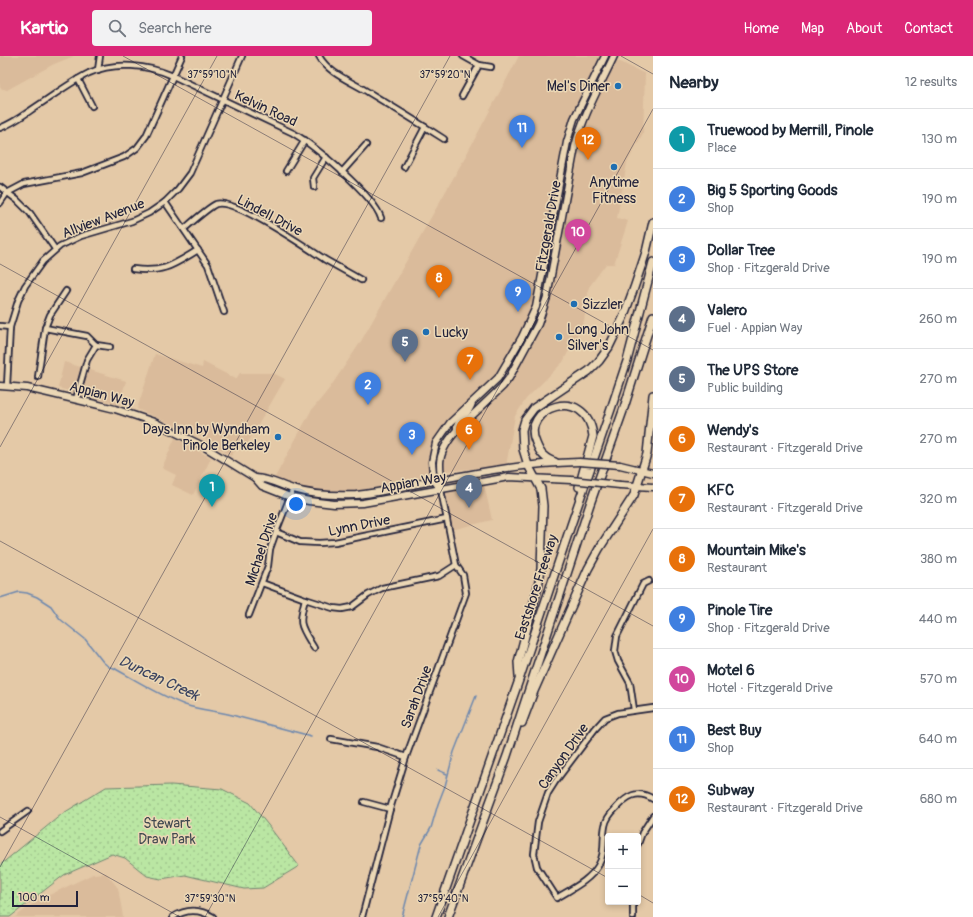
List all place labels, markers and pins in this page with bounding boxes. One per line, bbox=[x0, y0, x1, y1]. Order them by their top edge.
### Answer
place label: Mel's Diner bbox=[547, 78, 610, 95]
marker: Mel's Diner bbox=[613, 81, 623, 91]
pin: 11 bbox=[509, 115, 535, 148]
pin: 12 bbox=[575, 127, 601, 160]
marker: Anytime Fitness bbox=[609, 162, 619, 172]
place label: Anytime Fitness bbox=[589, 174, 639, 207]
pin: 10 bbox=[565, 219, 591, 252]
pin: 8 bbox=[426, 265, 452, 298]
pin: 9 bbox=[505, 279, 531, 312]
place label: Sizzler bbox=[582, 296, 622, 313]
marker: Sizzler bbox=[569, 299, 579, 309]
place label: Long John Silver's bbox=[567, 321, 629, 354]
place label: Lucky bbox=[434, 324, 468, 341]
marker: Lucky bbox=[421, 327, 431, 337]
pin: 5 bbox=[392, 329, 418, 362]
marker: Long John Silver's bbox=[554, 332, 564, 342]
pin: 7 bbox=[457, 347, 483, 380]
pin: 2 bbox=[355, 372, 381, 405]
pin: 6 bbox=[456, 417, 482, 450]
place label: Days Inn by Wyndham Pinole Berkeley bbox=[142, 421, 270, 454]
pin: 3 bbox=[399, 422, 425, 455]
marker: Days Inn by Wyndham Pinole Berkeley bbox=[273, 432, 283, 442]
pin: 1 bbox=[199, 474, 225, 507]
pin: 4 bbox=[456, 475, 482, 508]

